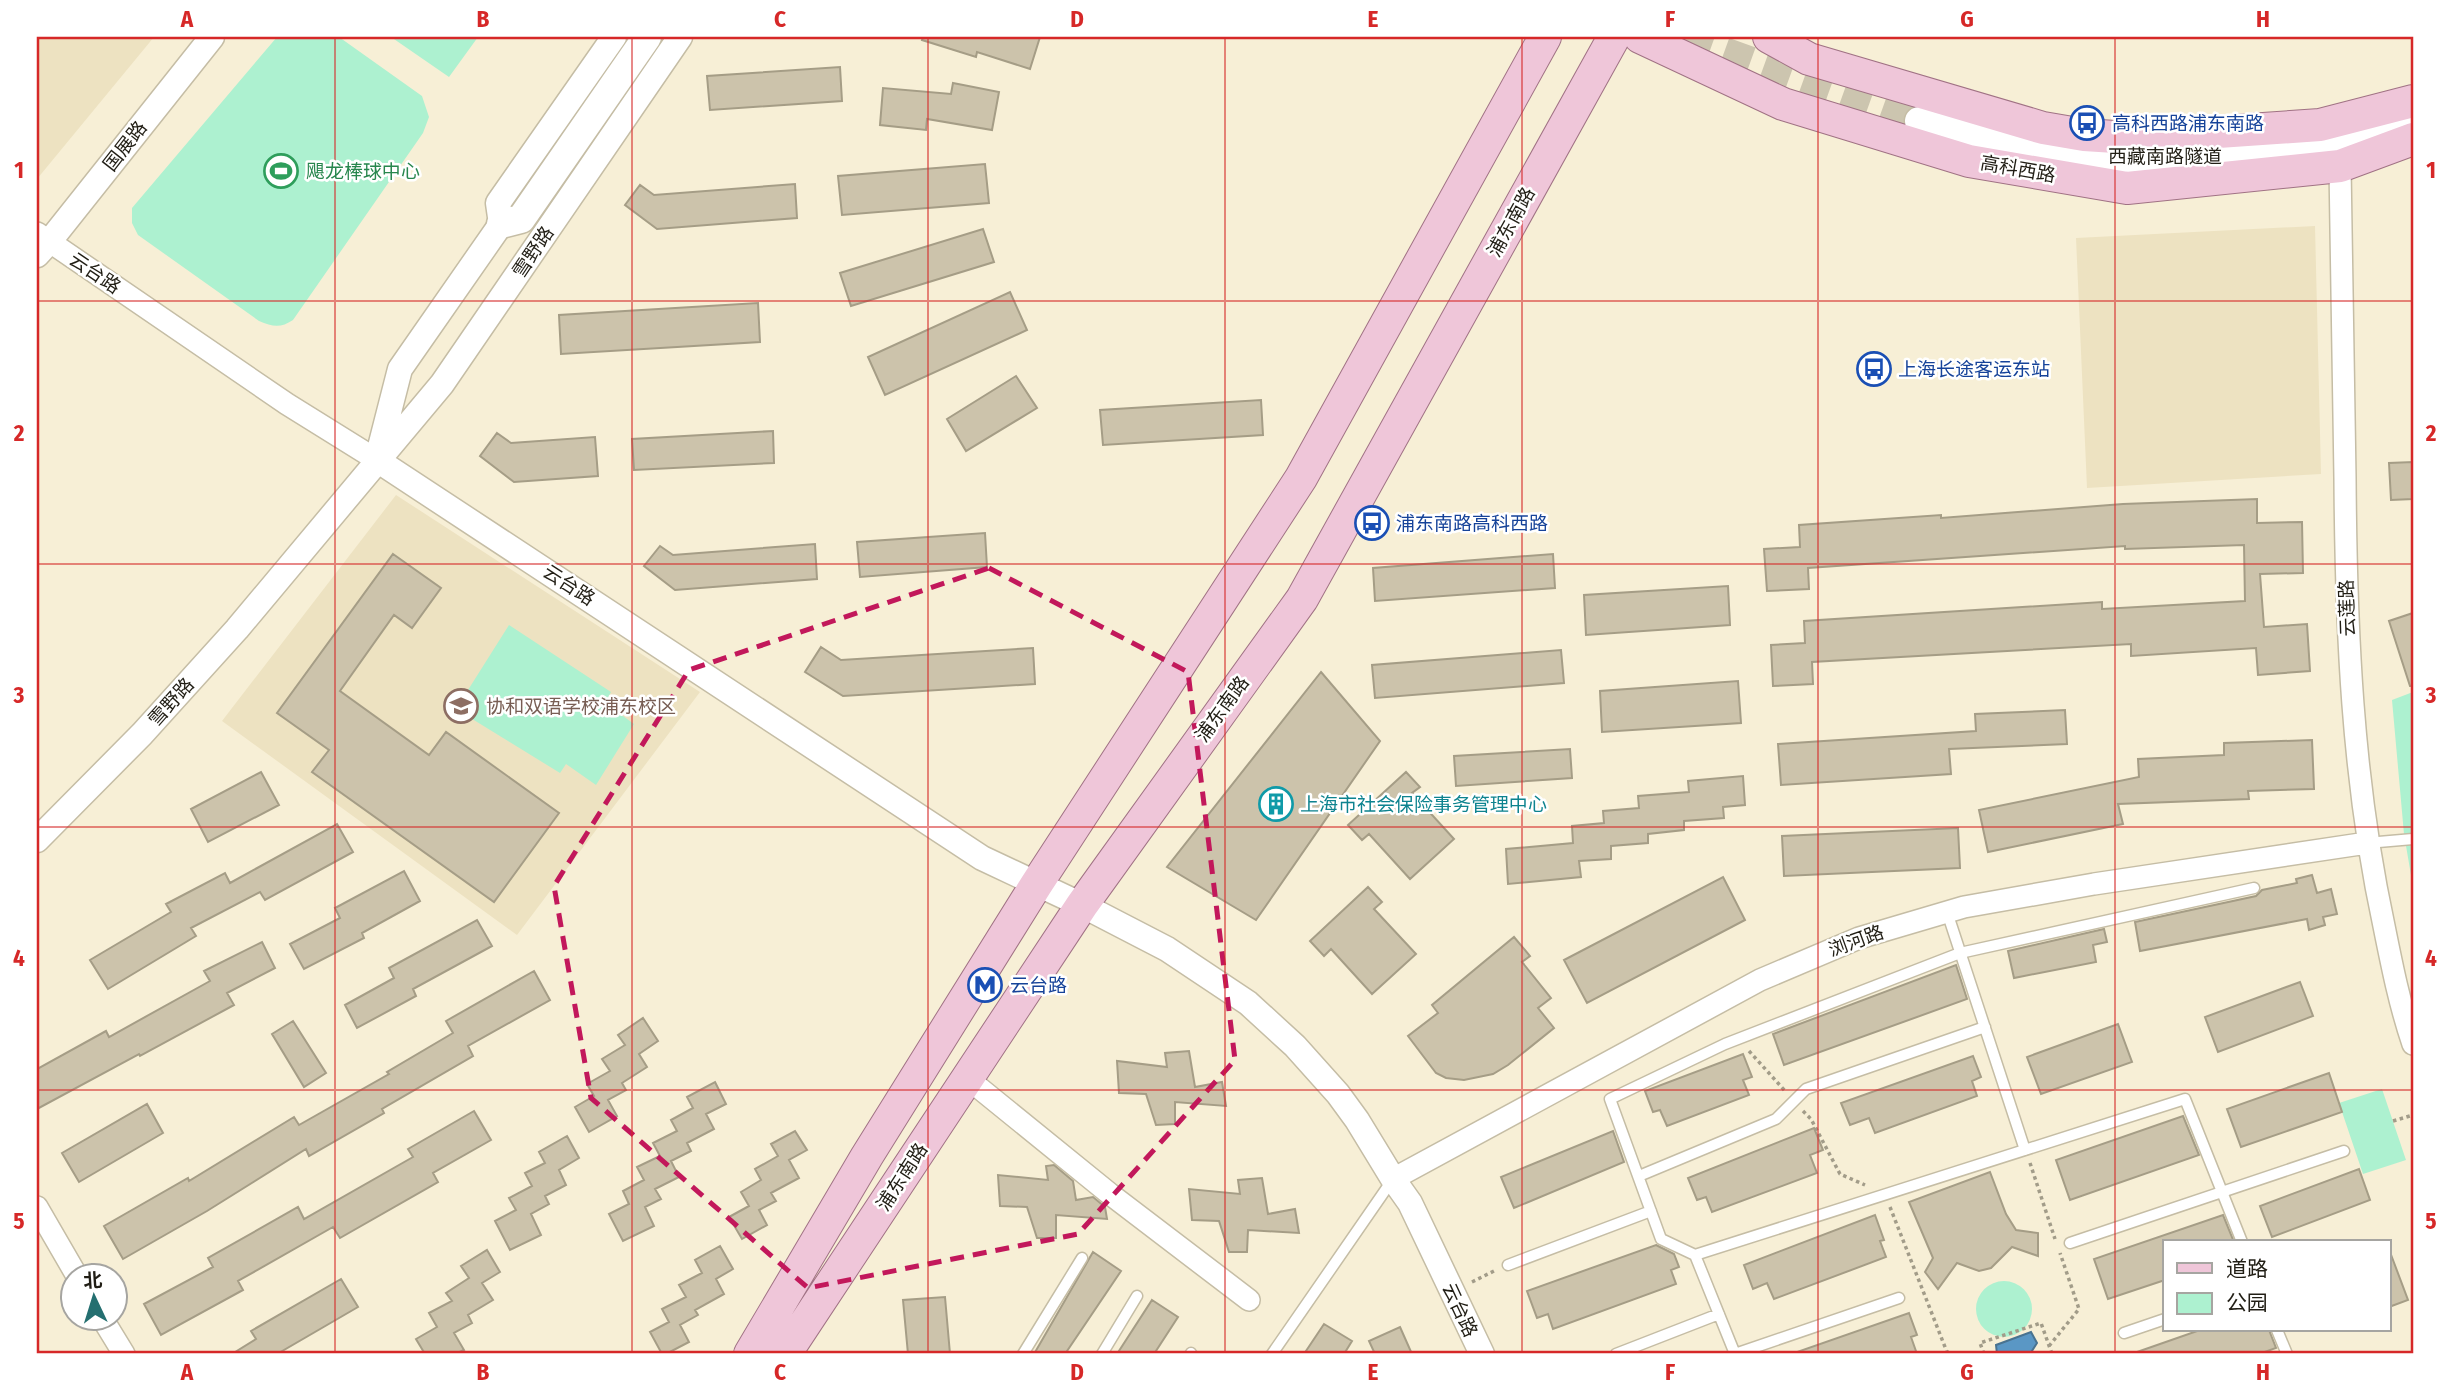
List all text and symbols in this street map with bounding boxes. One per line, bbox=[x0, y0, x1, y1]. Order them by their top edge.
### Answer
text: A bbox=[180, 5, 194, 33]
text: B bbox=[477, 5, 490, 33]
text: C bbox=[774, 5, 786, 33]
text: D bbox=[1070, 5, 1084, 33]
text: E bbox=[1368, 5, 1379, 33]
text: F bbox=[1665, 5, 1675, 33]
text: G bbox=[1960, 5, 1974, 33]
text: H bbox=[2256, 5, 2270, 33]
bus stop icon: 高科西路浦东南路 bbox=[2068, 104, 2106, 142]
place label: 高科西路浦东南路 bbox=[2112, 112, 2264, 135]
street label: 国展路 bbox=[98, 116, 152, 176]
street label: 西藏南路隧道 bbox=[2108, 145, 2222, 168]
street label: 高科西路 bbox=[1979, 151, 2057, 187]
sports icon: 飓龙棒球中心 bbox=[262, 152, 300, 190]
text: 1 bbox=[14, 156, 24, 184]
text: 1 bbox=[2426, 156, 2436, 184]
place label: 飓龙棒球中心 bbox=[306, 160, 420, 183]
street label: 浦东南路 bbox=[1483, 183, 1539, 261]
street label: 雪野路 bbox=[508, 222, 558, 282]
street label: 云台路 bbox=[65, 248, 125, 298]
bus stop icon: 上海长途客运东站 bbox=[1855, 350, 1893, 388]
place label: 上海长途客运东站 bbox=[1898, 358, 2050, 381]
text: 2 bbox=[13, 419, 25, 447]
text: 2 bbox=[2425, 419, 2437, 447]
bus stop icon: 浦东南路高科西路 bbox=[1353, 504, 1391, 542]
place label: 浦东南路高科西路 bbox=[1396, 512, 1548, 535]
street label: 云台路 bbox=[539, 560, 599, 610]
street label: 云莲路 bbox=[2335, 579, 2359, 637]
street label: 浦东南路 bbox=[1190, 671, 1254, 747]
street label: 雪野路 bbox=[143, 673, 199, 731]
text: 3 bbox=[13, 681, 25, 709]
text: 3 bbox=[2425, 681, 2437, 709]
school or university icon: 协和双语学校浦东校区 bbox=[442, 687, 480, 725]
place label: 协和双语学校浦东校区 bbox=[486, 695, 676, 718]
building icon: 上海市社会保险事务管理中心 bbox=[1257, 785, 1295, 823]
place label: 上海市社会保险事务管理中心 bbox=[1300, 793, 1547, 816]
street label: 浏河路 bbox=[1825, 920, 1887, 962]
text: 4 bbox=[13, 944, 25, 972]
text: 4 bbox=[2425, 944, 2437, 972]
metro station icon: 云台路 bbox=[966, 966, 1004, 1004]
place label: 云台路 bbox=[1010, 974, 1067, 997]
street label: 浦东南路 bbox=[872, 1139, 932, 1215]
text: 5 bbox=[13, 1207, 25, 1235]
text: 5 bbox=[2425, 1207, 2437, 1235]
legend bbox=[2163, 1240, 2390, 1332]
text: 道路 bbox=[2226, 1256, 2268, 1282]
north arrow bbox=[60, 1262, 130, 1332]
text: 北 bbox=[83, 1268, 103, 1293]
street label: 云台路 bbox=[1438, 1279, 1482, 1341]
text: 公园 bbox=[2226, 1290, 2268, 1316]
text: A bbox=[180, 1358, 194, 1386]
text: B bbox=[477, 1358, 490, 1386]
text: C bbox=[774, 1358, 786, 1386]
text: D bbox=[1070, 1358, 1084, 1386]
text: E bbox=[1368, 1358, 1379, 1386]
text: F bbox=[1665, 1358, 1675, 1386]
text: G bbox=[1960, 1358, 1974, 1386]
text: H bbox=[2256, 1358, 2270, 1386]

